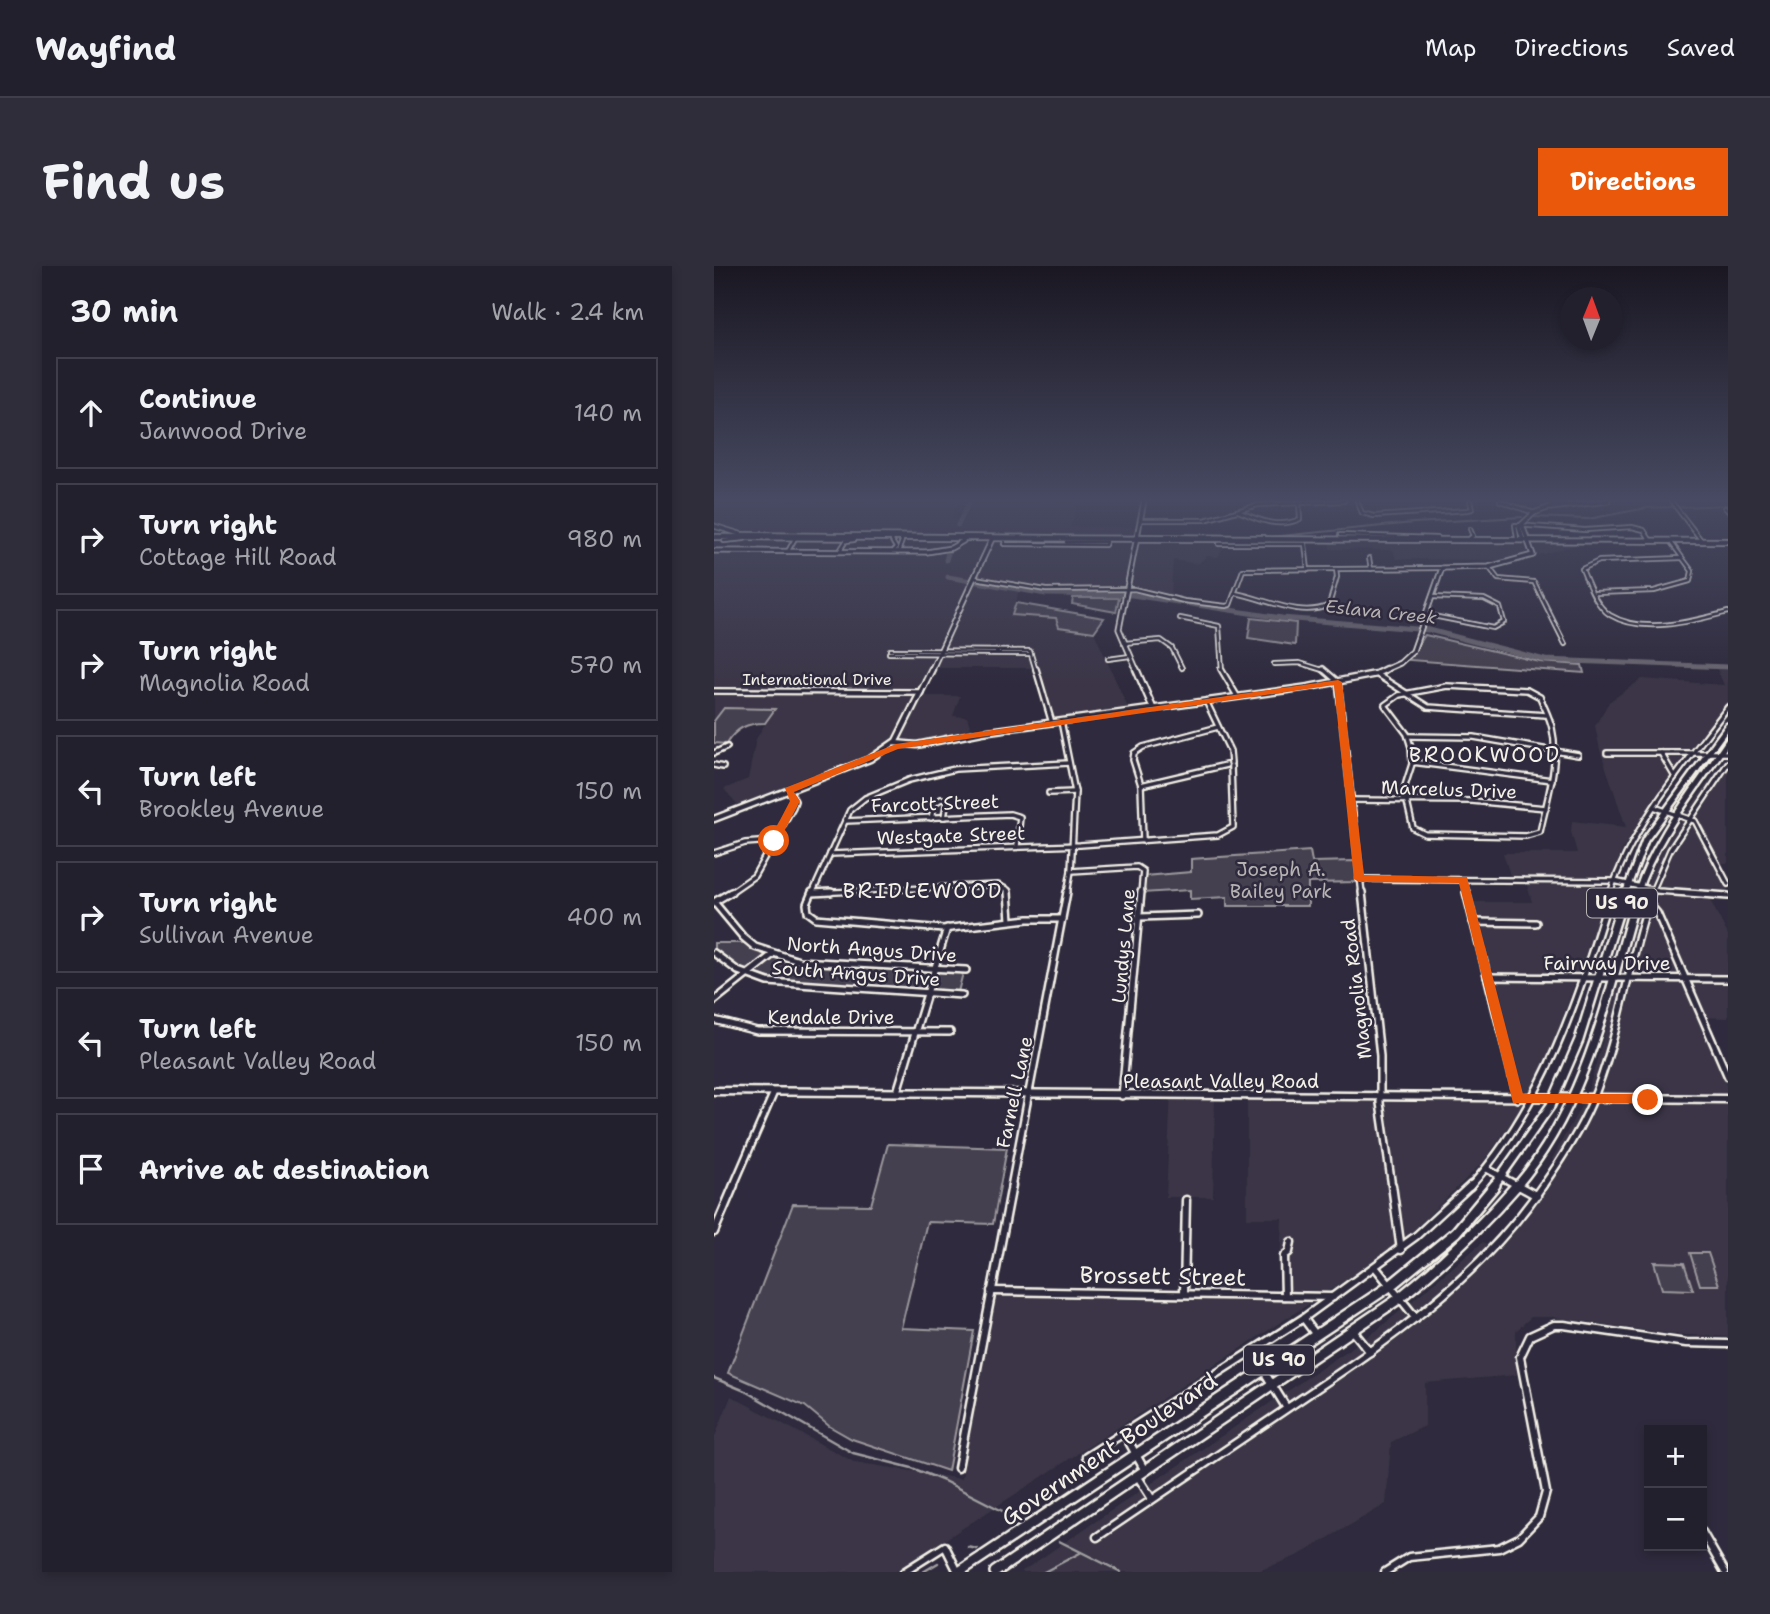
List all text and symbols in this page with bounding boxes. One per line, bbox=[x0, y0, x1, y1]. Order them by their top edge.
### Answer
text: Wayfind bbox=[35, 26, 176, 71]
text: Map bbox=[1425, 32, 1476, 64]
text: Directions bbox=[1514, 32, 1629, 64]
text: Saved bbox=[1667, 32, 1735, 64]
button: Directions bbox=[1538, 148, 1728, 216]
text: Find us bbox=[42, 149, 225, 215]
north arrow bbox=[1560, 287, 1623, 350]
text: 30 min bbox=[70, 291, 178, 332]
text: Walk · 2.4 km bbox=[491, 297, 644, 327]
text: Continue bbox=[139, 381, 257, 416]
icon: ahead bbox=[72, 394, 110, 432]
text: 140 m bbox=[574, 398, 642, 428]
text: Janwood Drive bbox=[139, 416, 307, 446]
text: Turn right bbox=[139, 507, 277, 542]
icon: right bbox=[72, 520, 110, 558]
text: 980 m bbox=[567, 524, 642, 554]
text: Cottage Hill Road bbox=[139, 542, 337, 572]
water label: Eslava Creek bbox=[1324, 594, 1439, 630]
text: Turn right bbox=[139, 633, 277, 668]
icon: right bbox=[72, 646, 110, 684]
text: 570 m bbox=[570, 650, 642, 680]
text: Magnolia Road bbox=[139, 668, 310, 698]
street label: International Drive bbox=[742, 669, 892, 690]
district label: BROOKWOOD bbox=[1409, 741, 1561, 769]
text: Turn left bbox=[139, 759, 256, 794]
icon: left bbox=[72, 772, 110, 810]
street label: Marcelus Drive bbox=[1381, 775, 1517, 804]
text: 150 m bbox=[575, 776, 642, 806]
street label: Farcott Street bbox=[870, 789, 1000, 818]
text: Brookley Avenue bbox=[139, 794, 324, 824]
street label: Westgate Street bbox=[876, 820, 1026, 851]
route start bbox=[758, 825, 789, 856]
park label: Joseph A. Bailey Park bbox=[1230, 857, 1332, 904]
district label: BRIDLEWOOD bbox=[843, 877, 1003, 905]
text: Turn right bbox=[139, 885, 277, 920]
street label: Lundys Lane bbox=[1106, 888, 1141, 1004]
road number: US 90 bbox=[1587, 888, 1657, 918]
icon: right bbox=[72, 898, 110, 936]
text: 400 m bbox=[566, 902, 642, 932]
street label: Magnolia Road bbox=[1335, 917, 1378, 1060]
text: Sullivan Avenue bbox=[139, 920, 314, 950]
street label: North Angus Drive bbox=[786, 931, 958, 968]
street label: Fairway Drive bbox=[1543, 951, 1671, 976]
street label: South Angus Drive bbox=[771, 955, 941, 992]
street label: Kendale Drive bbox=[768, 1005, 894, 1030]
text: Turn left bbox=[139, 1011, 256, 1046]
icon: left bbox=[72, 1024, 110, 1062]
text: 150 m bbox=[575, 1028, 642, 1058]
street label: Farnell Lane bbox=[990, 1034, 1039, 1150]
text: Pleasant Valley Road bbox=[139, 1046, 376, 1076]
street label: Pleasant Valley Road bbox=[1123, 1069, 1319, 1094]
route end bbox=[1632, 1084, 1663, 1115]
icon: arrive bbox=[72, 1150, 110, 1188]
text: Arrive at destination bbox=[139, 1152, 429, 1187]
street label: Brossett Street bbox=[1079, 1260, 1247, 1292]
road number: US 90 bbox=[1244, 1345, 1314, 1374]
street label: Government Boulevard bbox=[995, 1365, 1223, 1533]
map controls bbox=[1644, 1425, 1707, 1551]
button: + bbox=[1644, 1425, 1707, 1488]
button: − bbox=[1644, 1488, 1707, 1551]

